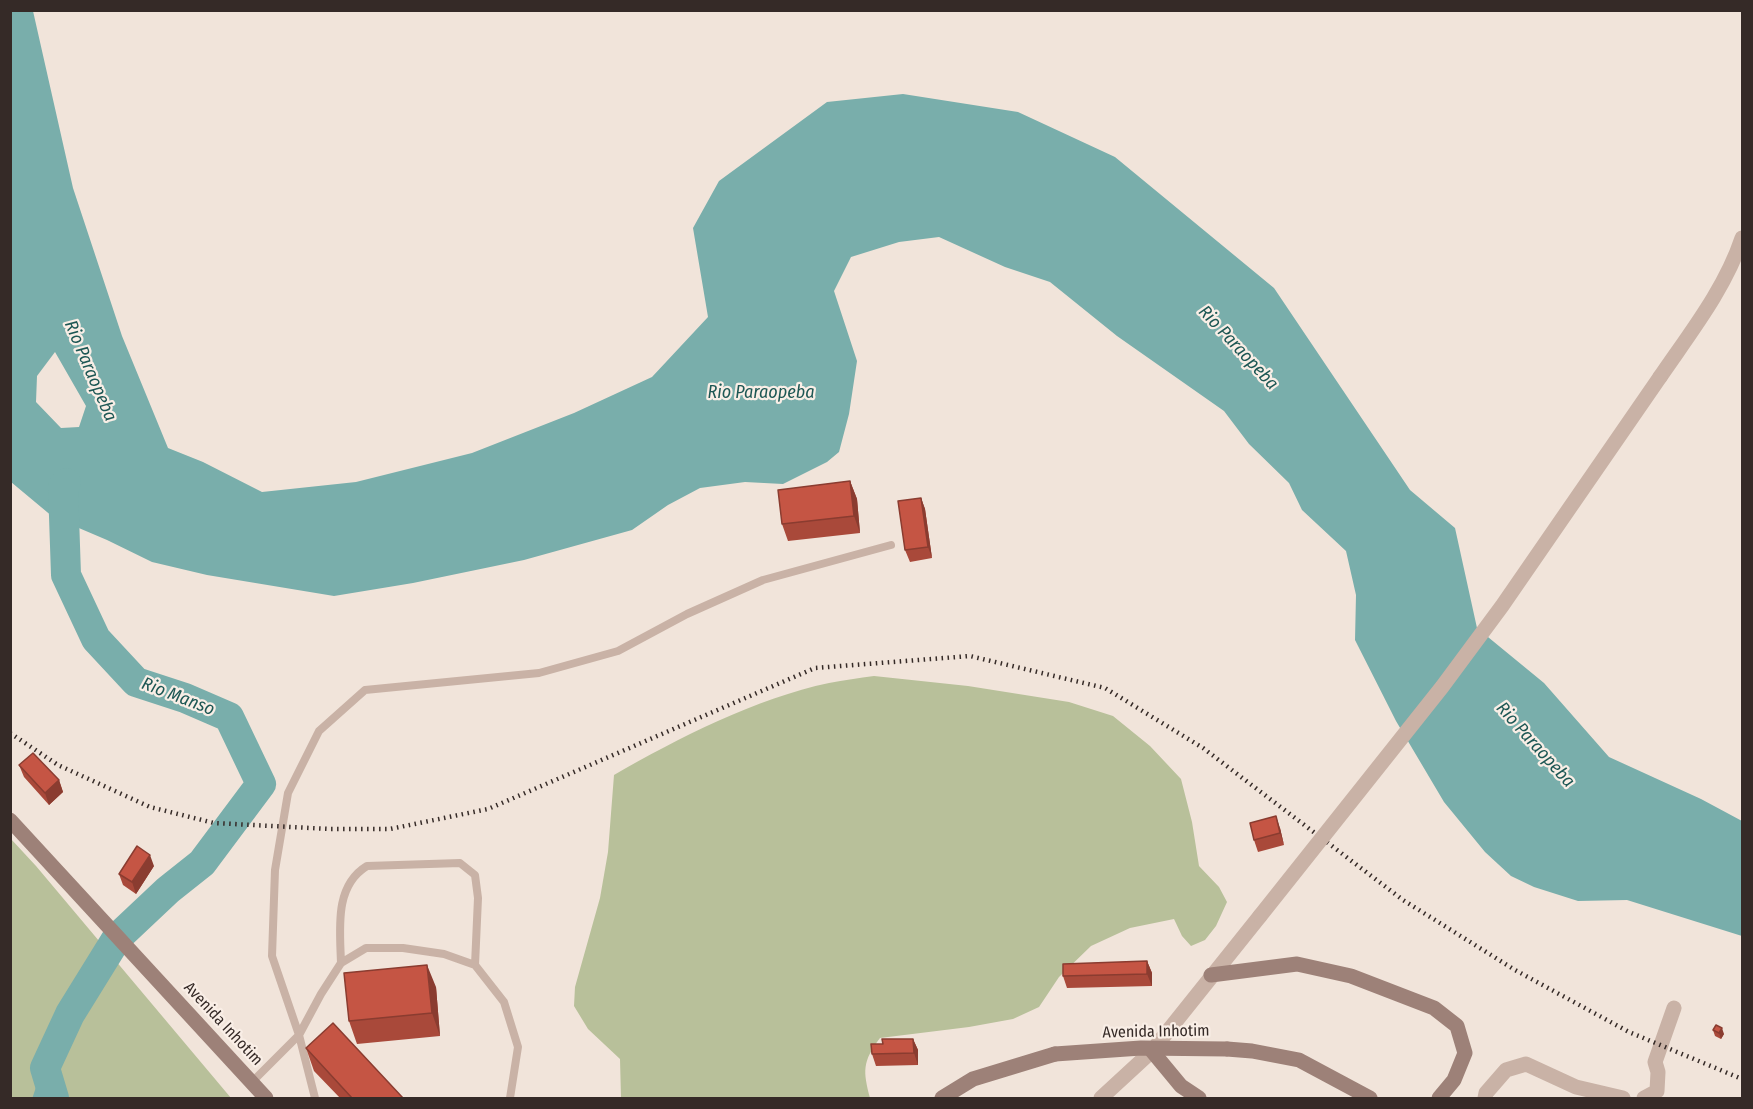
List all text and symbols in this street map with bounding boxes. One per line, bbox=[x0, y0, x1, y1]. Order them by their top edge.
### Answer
water label: Rio Paraopeba bbox=[1194, 301, 1282, 395]
water label: Rio Paraopeba bbox=[59, 317, 121, 425]
water label: Rio Paraopeba bbox=[707, 382, 815, 404]
water label: Rio Manso bbox=[138, 673, 218, 721]
water label: Rio Paraopeba bbox=[1491, 698, 1579, 792]
street label: Avenida Inhotim bbox=[179, 978, 267, 1070]
street label: Avenida Inhotim bbox=[1102, 1021, 1210, 1043]

